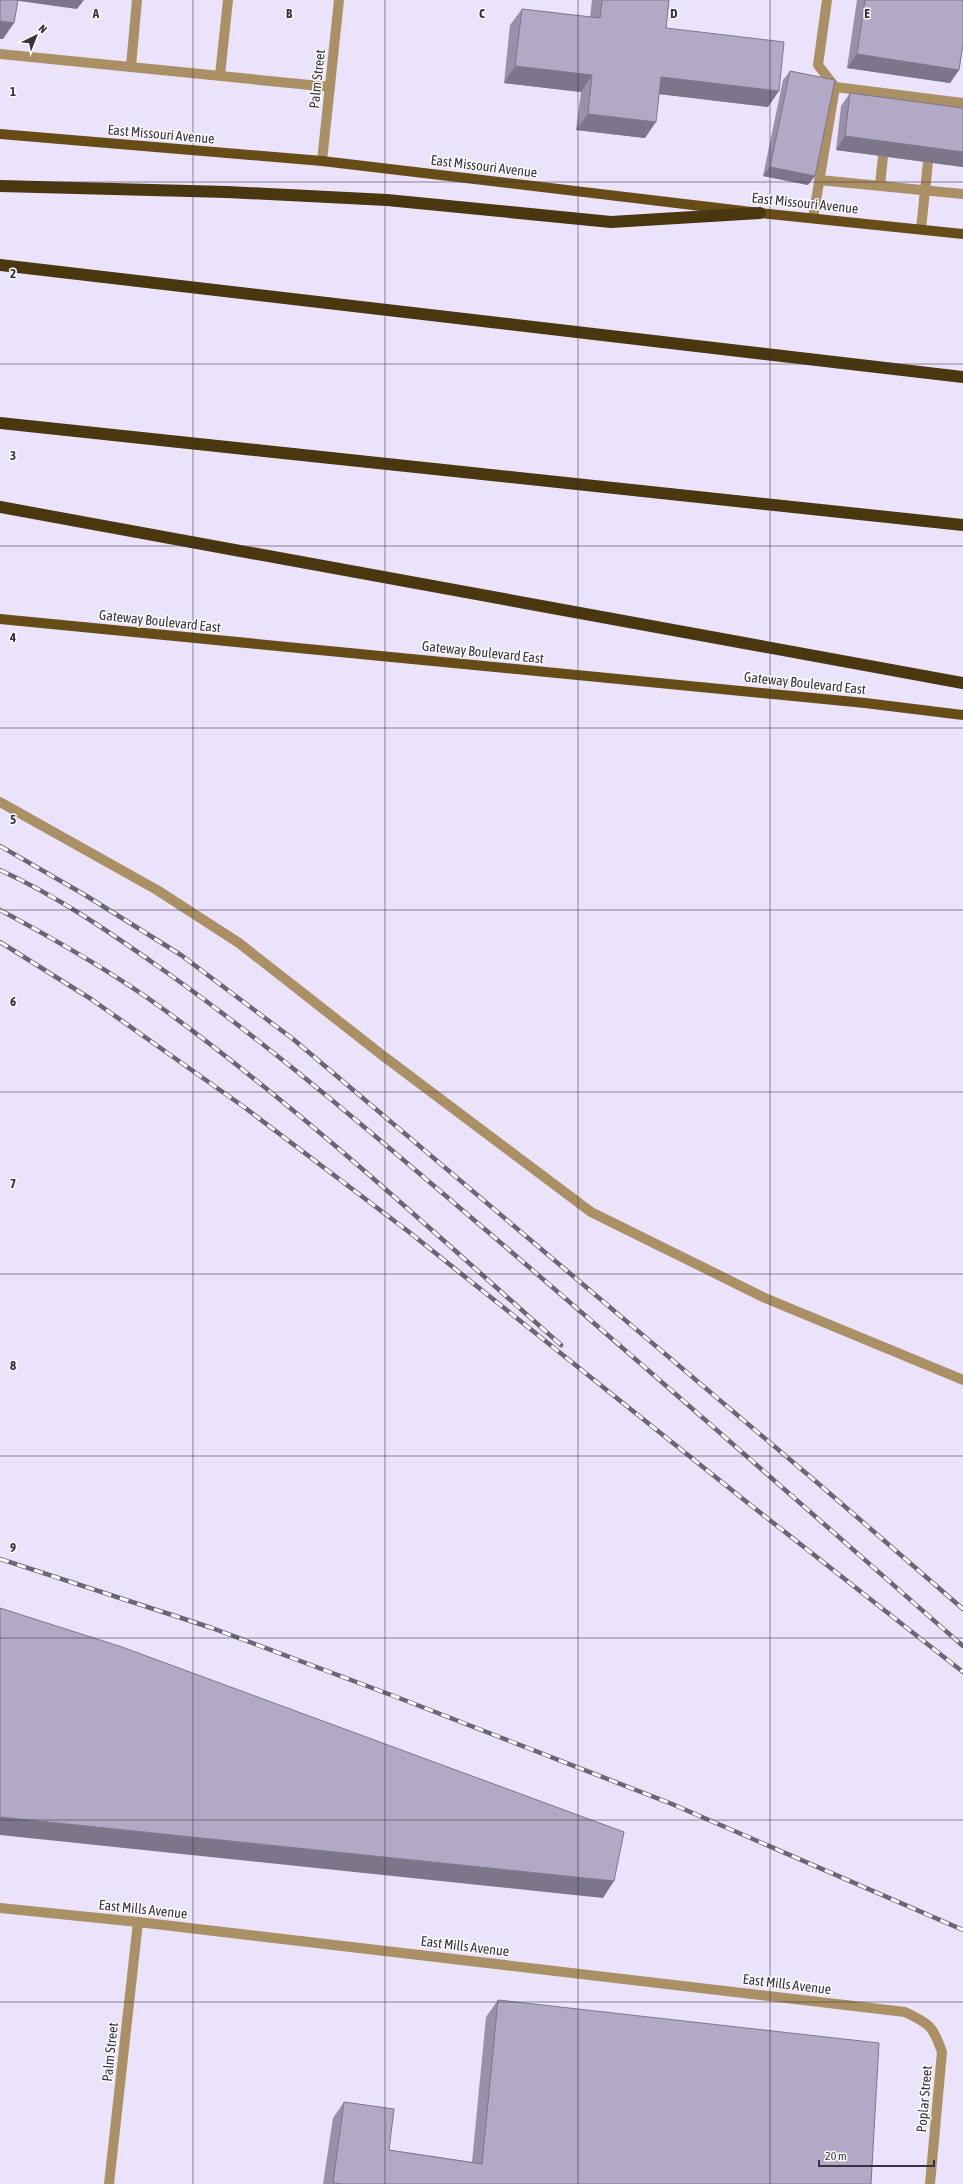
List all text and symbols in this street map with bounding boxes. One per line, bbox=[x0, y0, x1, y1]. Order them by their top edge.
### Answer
text: A bbox=[92, 6, 100, 21]
text: B bbox=[286, 6, 293, 21]
text: C bbox=[479, 6, 485, 21]
text: D bbox=[670, 6, 678, 21]
text: E bbox=[864, 6, 870, 21]
north arrow bbox=[16, 16, 56, 56]
text: N bbox=[36, 22, 49, 35]
street label: Palm Street bbox=[306, 49, 328, 109]
text: 1 bbox=[10, 84, 16, 99]
street label: East Missouri Avenue bbox=[107, 121, 215, 147]
street label: East Missouri Avenue bbox=[430, 152, 538, 180]
street label: East Missouri Avenue bbox=[751, 189, 859, 217]
text: 2 bbox=[10, 266, 16, 281]
text: 3 bbox=[10, 448, 16, 463]
street label: Gateway Boulevard East bbox=[98, 607, 222, 635]
text: 4 bbox=[9, 630, 16, 645]
street label: Gateway Boulevard East bbox=[421, 638, 545, 666]
street label: Gateway Boulevard East bbox=[743, 669, 867, 697]
text: 5 bbox=[10, 812, 16, 827]
text: 6 bbox=[10, 994, 16, 1009]
text: 7 bbox=[10, 1176, 16, 1191]
text: 8 bbox=[10, 1358, 16, 1373]
text: 9 bbox=[10, 1540, 16, 1555]
street label: East Mills Avenue bbox=[98, 1896, 188, 1922]
street label: East Mills Avenue bbox=[420, 1933, 510, 1959]
street label: East Mills Avenue bbox=[742, 1971, 832, 1997]
street label: Palm Street bbox=[99, 2022, 121, 2082]
street label: Poplar Street bbox=[913, 2065, 935, 2133]
scale bar bbox=[819, 2142, 934, 2168]
text: 20 m bbox=[825, 2149, 847, 2163]

